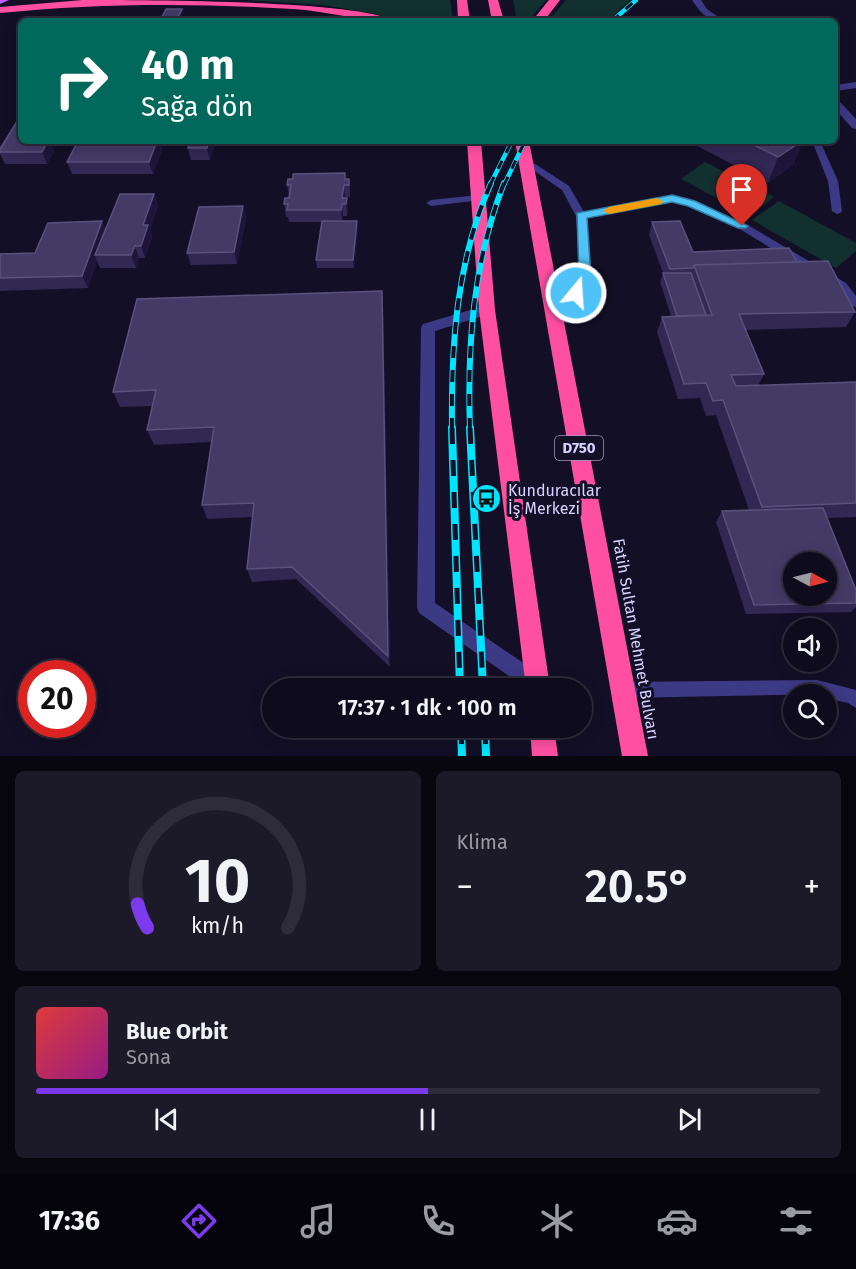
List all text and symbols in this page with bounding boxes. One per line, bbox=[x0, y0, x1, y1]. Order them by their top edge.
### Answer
text: 40 m bbox=[141, 40, 235, 90]
icon: right bbox=[42, 42, 120, 120]
text: Sağa dön bbox=[141, 91, 253, 123]
pin bbox=[716, 164, 767, 226]
icon: arrive bbox=[725, 173, 758, 206]
position arrow bbox=[544, 261, 608, 325]
road number: D750 bbox=[555, 436, 603, 460]
place label: Kunduracılar İş Merkezi bbox=[508, 481, 602, 519]
bus stop icon: Kunduracılar İş Merkezi bbox=[471, 483, 503, 515]
street label: Fatih Sultan Mehmet Bulvarı bbox=[609, 537, 663, 741]
north arrow bbox=[783, 552, 837, 606]
map controls bbox=[783, 552, 837, 738]
button: sound bbox=[783, 618, 837, 672]
speed limit sign: 20 bbox=[18, 660, 96, 738]
button: search bbox=[783, 684, 837, 738]
text: 17:37 · 1 dk · 100 m bbox=[337, 694, 517, 721]
text: Klima bbox=[457, 830, 508, 854]
text: 10 bbox=[185, 844, 250, 919]
text: 20.5° bbox=[585, 860, 692, 914]
text: − bbox=[457, 867, 473, 907]
text: + bbox=[804, 867, 820, 907]
text: km/h bbox=[191, 913, 244, 939]
text: Blue Orbit bbox=[126, 1018, 228, 1045]
text: Sona bbox=[126, 1045, 171, 1069]
icon: previous bbox=[150, 1103, 183, 1136]
icon: pause bbox=[411, 1103, 444, 1136]
icon: next bbox=[673, 1103, 706, 1136]
icon: directions bbox=[178, 1200, 220, 1242]
icon: music bbox=[297, 1200, 339, 1242]
icon: phone bbox=[417, 1200, 459, 1242]
icon: climate bbox=[536, 1200, 578, 1242]
icon: car bbox=[656, 1200, 698, 1242]
icon: filters bbox=[775, 1200, 817, 1242]
text: 17:36 bbox=[39, 1205, 100, 1237]

